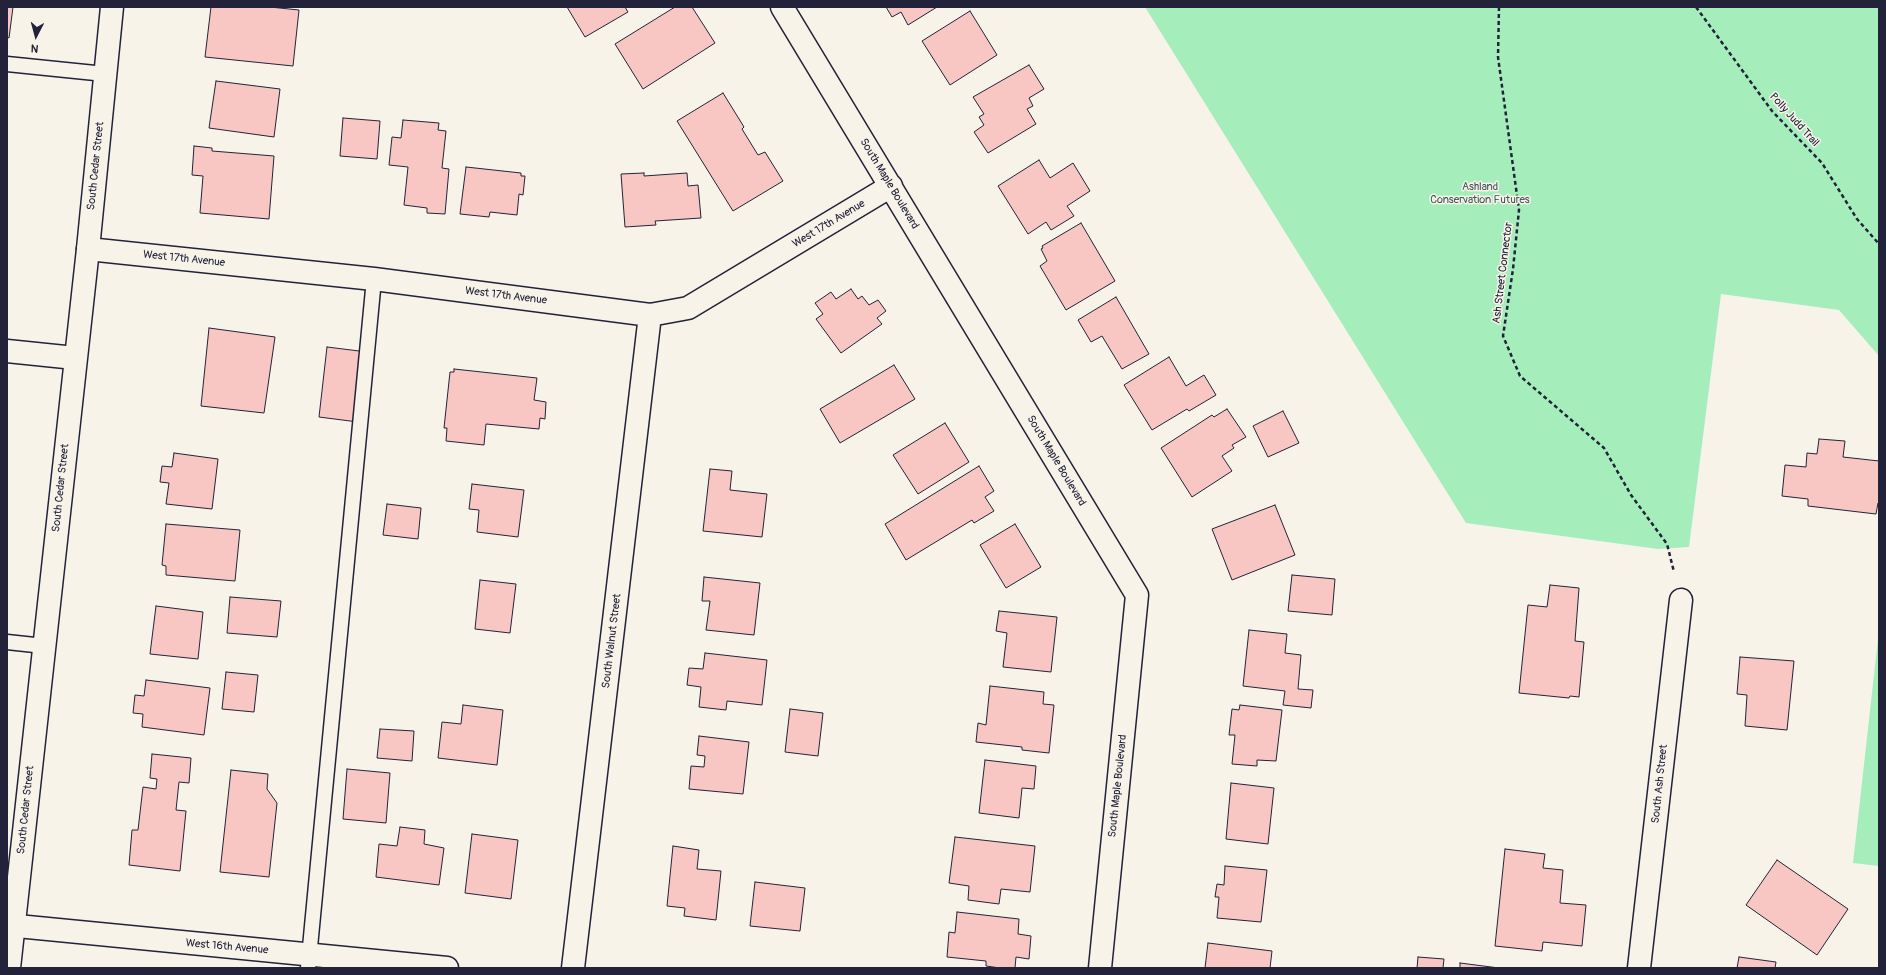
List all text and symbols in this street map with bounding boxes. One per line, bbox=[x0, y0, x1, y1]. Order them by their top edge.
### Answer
north arrow bbox=[16, 16, 56, 56]
text: N bbox=[30, 42, 39, 55]
street label: Polly Judd Trail bbox=[1766, 90, 1822, 150]
street label: South Cedar Street bbox=[85, 121, 107, 211]
street label: South Maple Boulevard bbox=[857, 136, 921, 232]
park label: Ashland Conservation Futures bbox=[1430, 180, 1530, 206]
street label: West 17th Avenue bbox=[790, 197, 868, 251]
street label: Ash Street Connector bbox=[1490, 222, 1516, 324]
street label: West 17th Avenue bbox=[142, 248, 226, 270]
street label: West 17th Avenue bbox=[464, 284, 548, 308]
street label: South Maple Boulevard bbox=[1024, 413, 1088, 509]
street label: South Cedar Street bbox=[50, 443, 72, 533]
street label: South Walnut Street bbox=[600, 593, 624, 689]
street label: South Maple Boulevard bbox=[1106, 734, 1130, 838]
street label: South Ash Street bbox=[1649, 744, 1671, 824]
street label: South Cedar Street bbox=[15, 765, 37, 855]
street label: West 16th Avenue bbox=[185, 937, 269, 957]

